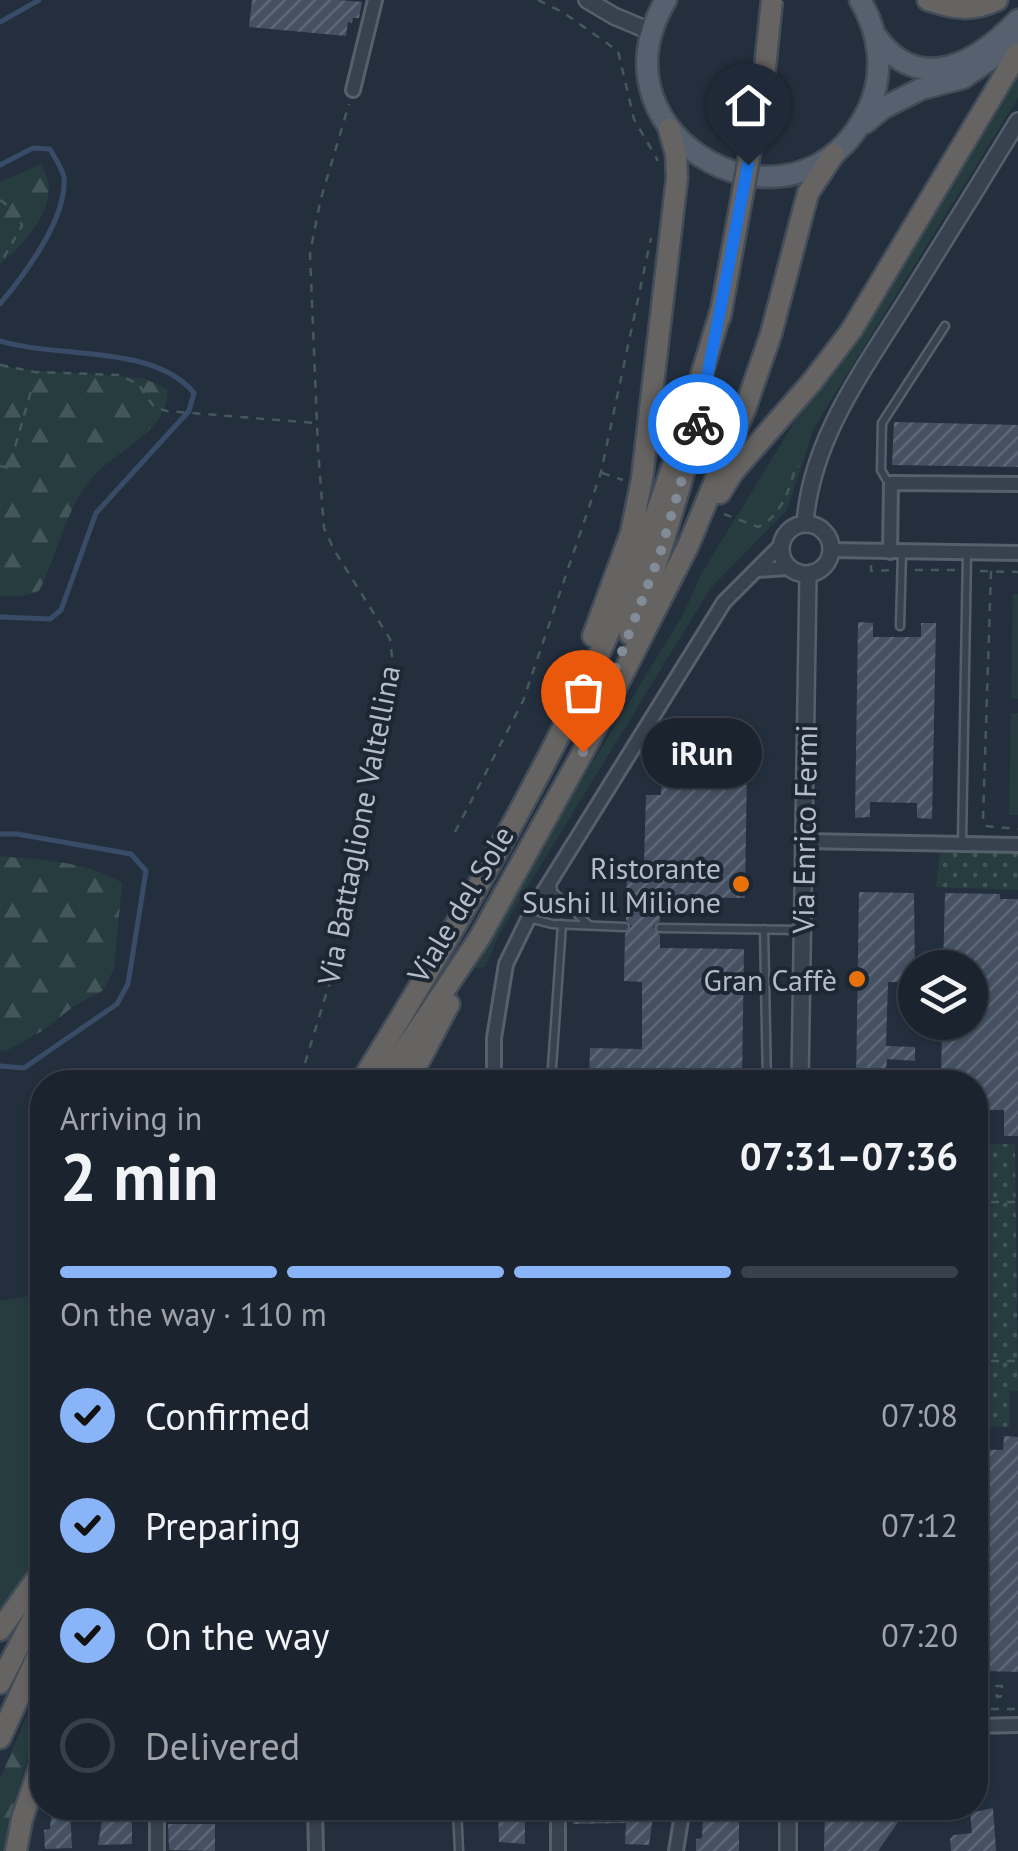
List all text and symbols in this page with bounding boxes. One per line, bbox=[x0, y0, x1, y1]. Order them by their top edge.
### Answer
pin bbox=[706, 63, 791, 166]
icon: home bbox=[721, 78, 776, 133]
courier bbox=[648, 374, 748, 474]
icon: bike bbox=[671, 397, 726, 452]
pin bbox=[541, 650, 626, 753]
street label: Via Battaglione Valtellina bbox=[308, 662, 408, 989]
icon: bag bbox=[556, 665, 611, 720]
callout: iRun bbox=[643, 717, 763, 787]
street label: Via Enrico Fermi bbox=[783, 724, 825, 935]
text: iRun bbox=[671, 732, 733, 774]
street label: Viale del Sole bbox=[397, 818, 522, 990]
place label: Ristorante Sushi Il Milione bbox=[522, 848, 721, 921]
marker: Ristorante Sushi Il Milione bbox=[730, 873, 752, 895]
map controls bbox=[898, 950, 988, 1040]
button: layers bbox=[898, 950, 988, 1040]
place label: Gran Caffè bbox=[704, 960, 837, 999]
marker: Gran Caffè bbox=[846, 968, 868, 990]
text: Arriving in bbox=[60, 1097, 202, 1139]
text: 07:31–07:36 bbox=[740, 1131, 958, 1180]
text: 2 min bbox=[60, 1134, 219, 1218]
text: On the way · 110 m bbox=[60, 1293, 327, 1335]
icon: check bbox=[60, 1388, 115, 1443]
text: Confirmed bbox=[145, 1391, 311, 1440]
text: 07:08 bbox=[881, 1394, 958, 1436]
icon: check bbox=[60, 1498, 115, 1553]
text: Preparing bbox=[145, 1501, 301, 1550]
text: 07:12 bbox=[881, 1504, 958, 1546]
icon: check bbox=[60, 1608, 115, 1663]
text: On the way bbox=[145, 1611, 330, 1660]
text: 07:20 bbox=[881, 1614, 958, 1656]
text: Delivered bbox=[145, 1721, 300, 1770]

